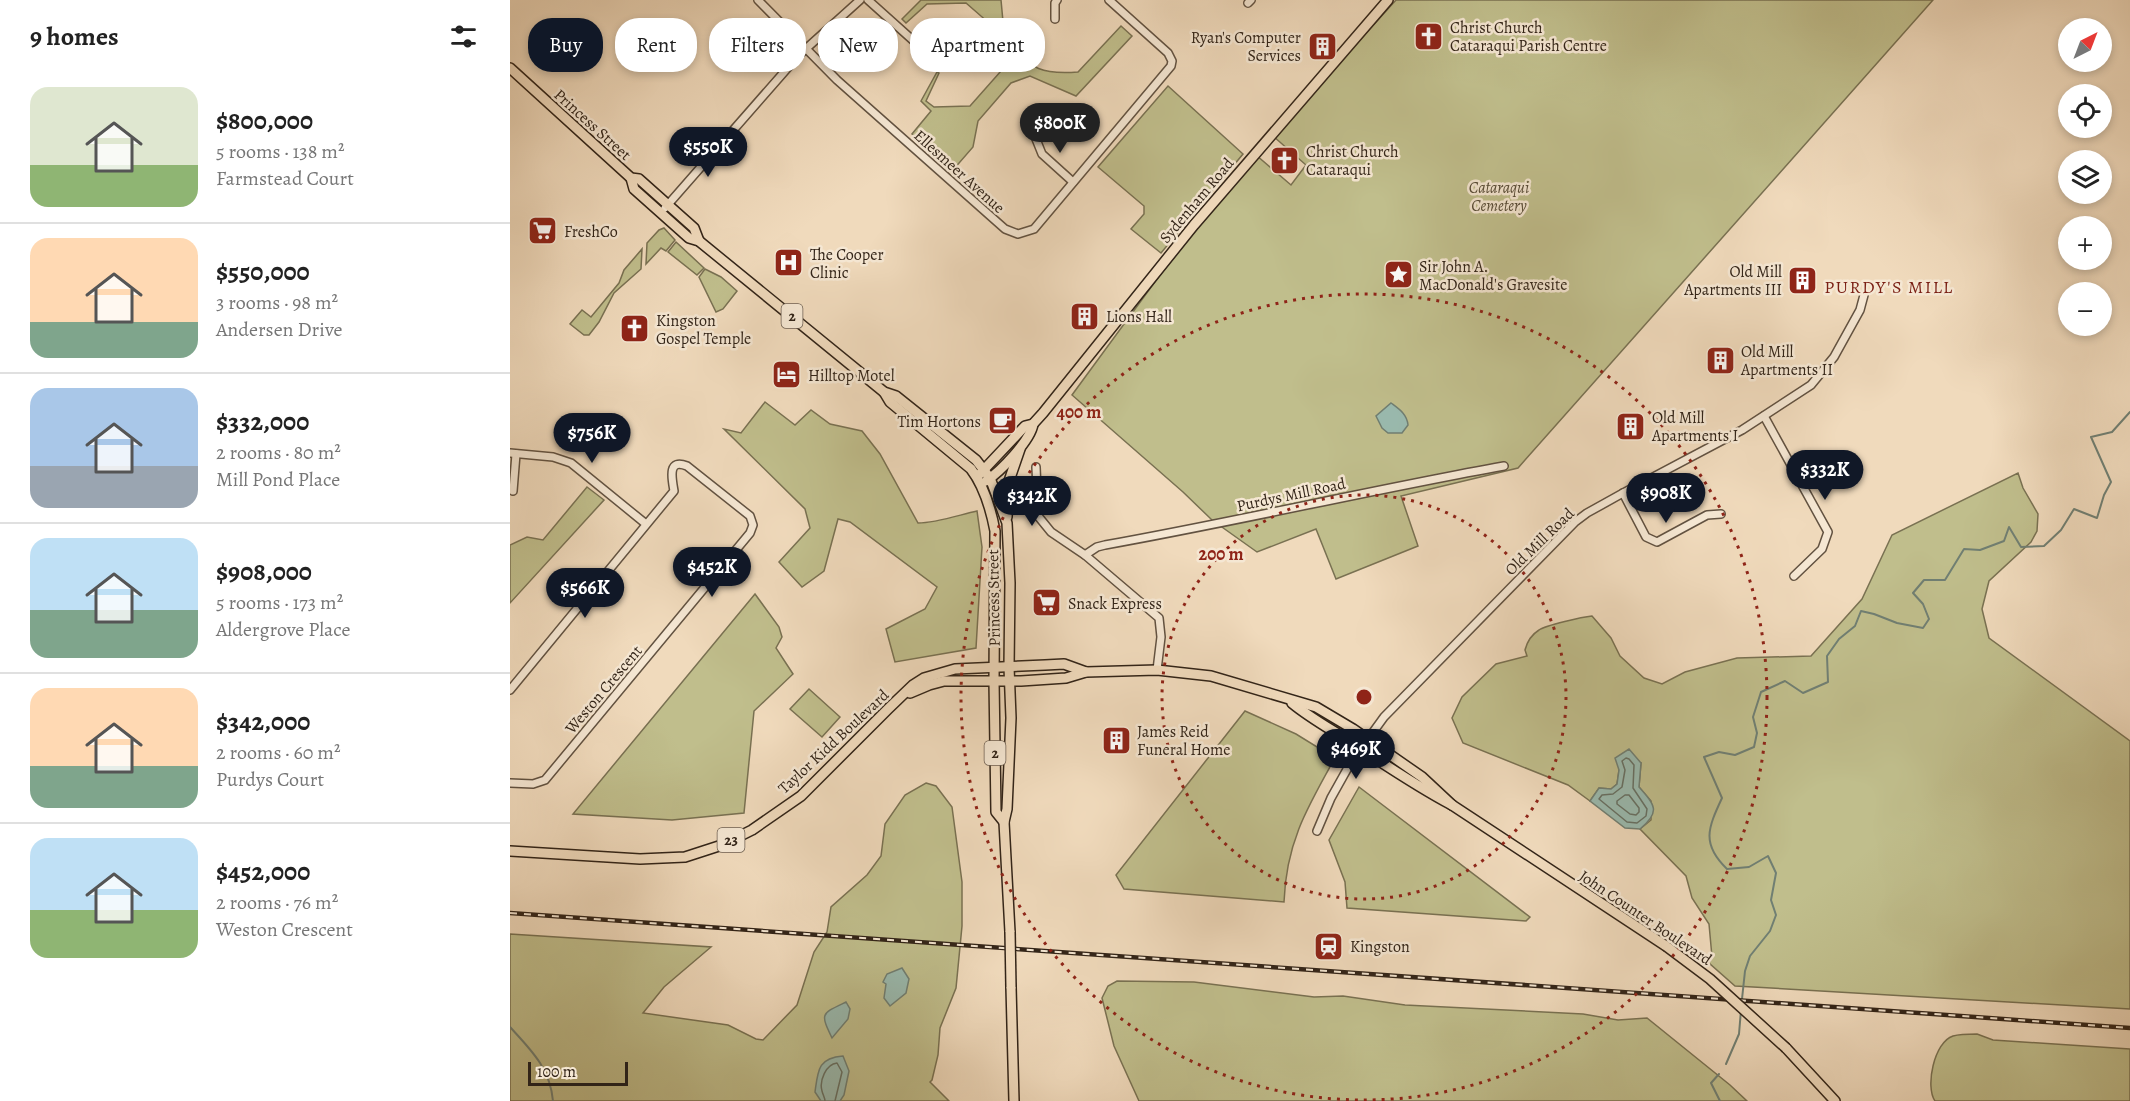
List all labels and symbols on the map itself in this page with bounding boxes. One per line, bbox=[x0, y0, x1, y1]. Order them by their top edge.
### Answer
place label: Christ Church Cataraqui Parish Centre bbox=[1450, 17, 1607, 57]
north arrow bbox=[2058, 18, 2112, 72]
church icon: Christ Church Cataraqui Parish Centre bbox=[1413, 20, 1445, 52]
place label: Ryan's Computer Services bbox=[1191, 27, 1301, 67]
building icon: Ryan's Computer Services bbox=[1306, 30, 1338, 62]
street label: Princess Street bbox=[549, 84, 636, 165]
pin: $800K bbox=[1018, 103, 1102, 154]
street label: Ellesmeer Avenue bbox=[909, 125, 1010, 219]
pin: $550K bbox=[666, 127, 750, 178]
place label: Christ Church Cataraqui bbox=[1306, 141, 1399, 181]
church icon: Christ Church Cataraqui bbox=[1269, 144, 1301, 176]
street label: Sydenham Road bbox=[1154, 153, 1239, 248]
park label: Cataraqui Cemetery bbox=[1469, 177, 1529, 217]
supermarket icon: FreshCo bbox=[527, 215, 559, 247]
place label: FreshCo bbox=[564, 221, 618, 243]
place label: The Cooper Clinic bbox=[810, 244, 884, 284]
hospital icon: The Cooper Clinic bbox=[773, 247, 805, 279]
place label: Sir John A. MacDonald's Gravesite bbox=[1419, 256, 1567, 296]
place icon: Sir John A. MacDonald's Gravesite bbox=[1382, 259, 1414, 291]
place label: Old Mill Apartments III bbox=[1683, 261, 1782, 301]
building icon: Old Mill Apartments III bbox=[1787, 264, 1819, 296]
district label: PURDY'S MILL bbox=[1824, 275, 1954, 299]
building icon: Lions Hall bbox=[1069, 300, 1101, 332]
road number: 2 bbox=[782, 304, 802, 328]
place label: Lions Hall bbox=[1106, 306, 1172, 328]
place label: Kingston Gospel Temple bbox=[656, 310, 751, 350]
church icon: Kingston Gospel Temple bbox=[619, 313, 651, 345]
place label: Old Mill Apartments II bbox=[1740, 341, 1833, 381]
building icon: Old Mill Apartments II bbox=[1704, 344, 1736, 376]
hotel icon: Hilltop Motel bbox=[771, 359, 803, 391]
place label: Hilltop Motel bbox=[808, 365, 895, 387]
text: 400 m bbox=[1057, 400, 1101, 424]
cafe icon: Tim Hortons bbox=[986, 405, 1018, 437]
place label: Old Mill Apartments I bbox=[1651, 407, 1738, 447]
building icon: Old Mill Apartments I bbox=[1615, 410, 1647, 442]
place label: Tim Hortons bbox=[897, 411, 981, 433]
pin: $756K bbox=[550, 413, 634, 464]
pin: $332K bbox=[1783, 450, 1867, 501]
street label: Purdys Mill Road bbox=[1235, 473, 1348, 517]
pin: $908K bbox=[1624, 473, 1708, 524]
pin: $342K bbox=[990, 476, 1074, 527]
street label: Old Mill Road bbox=[1500, 503, 1580, 581]
text: 200 m bbox=[1198, 542, 1244, 566]
pin: $452K bbox=[670, 547, 754, 598]
street label: Princess Street bbox=[982, 549, 1006, 647]
pin: $566K bbox=[543, 568, 627, 619]
supermarket icon: Snack Express bbox=[1031, 587, 1063, 619]
place label: Snack Express bbox=[1068, 593, 1162, 615]
street label: Weston Crescent bbox=[559, 641, 647, 739]
street label: Taylor Kidd Boulevard bbox=[773, 684, 894, 799]
centre of rings bbox=[1354, 687, 1374, 707]
place label: James Reid Funeral Home bbox=[1137, 721, 1230, 761]
building icon: James Reid Funeral Home bbox=[1100, 724, 1132, 756]
pin: $469K bbox=[1314, 729, 1398, 780]
road number: 2 bbox=[984, 741, 1006, 765]
road number: 23 bbox=[718, 828, 744, 852]
street label: John Counter Boulevard bbox=[1575, 865, 1717, 971]
station icon: Kingston bbox=[1313, 930, 1345, 962]
place label: Kingston bbox=[1350, 936, 1410, 958]
scale bar bbox=[528, 1059, 628, 1086]

